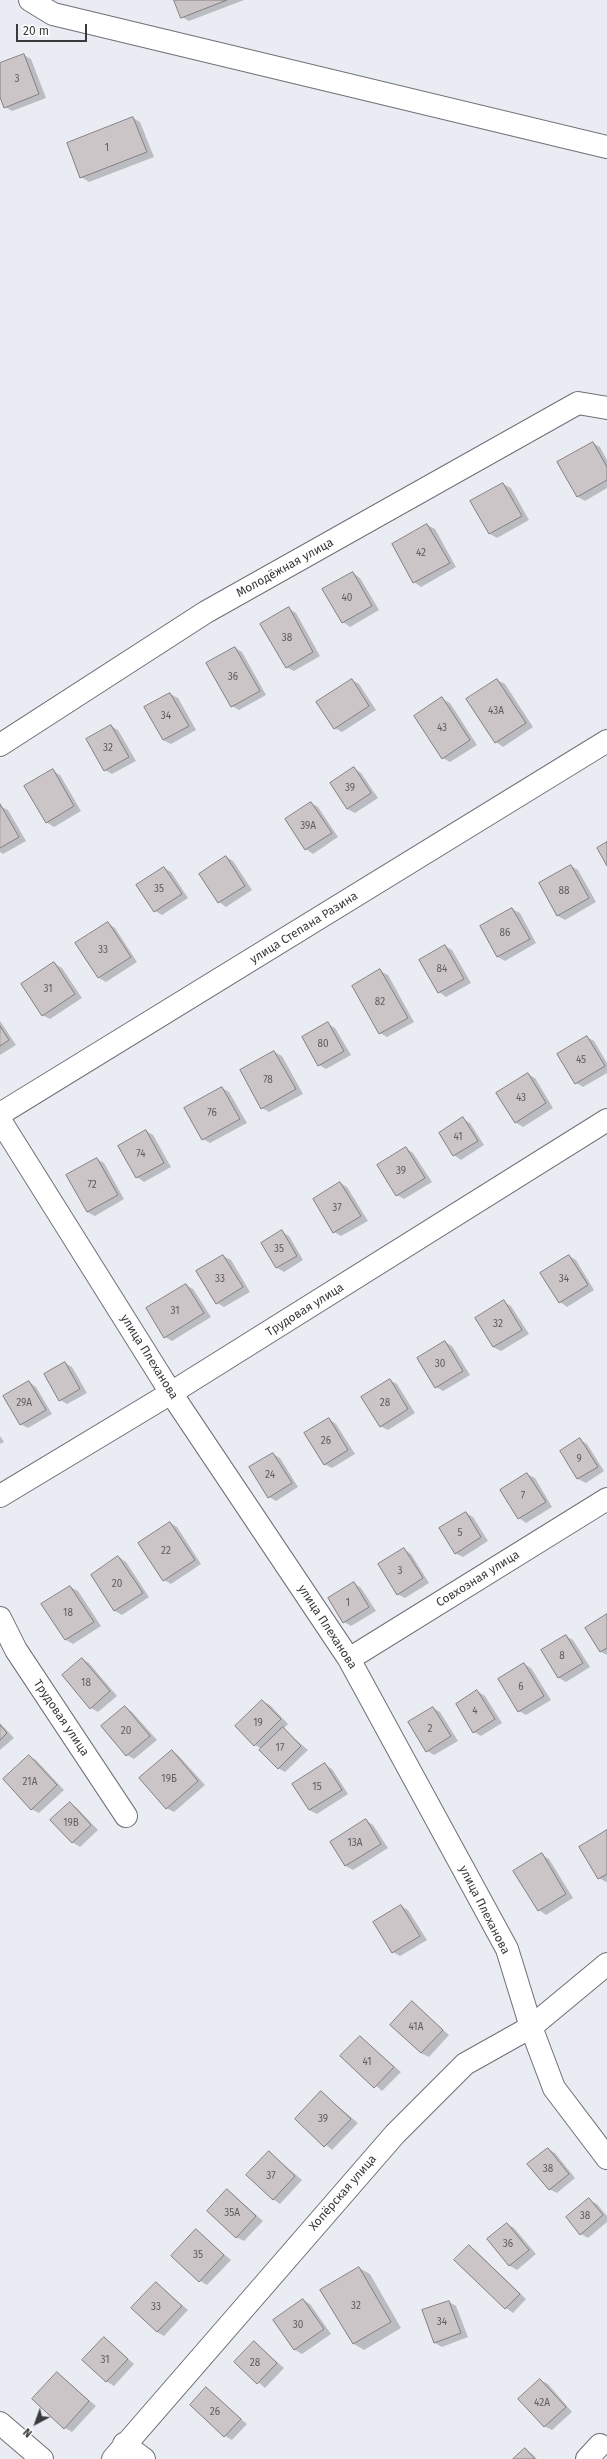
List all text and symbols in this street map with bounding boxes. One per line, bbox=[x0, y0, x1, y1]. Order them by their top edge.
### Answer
scale bar bbox=[18, 16, 89, 42]
text: 20 m bbox=[23, 24, 49, 38]
house number: 3 bbox=[15, 73, 19, 85]
house number: 1 bbox=[105, 142, 109, 154]
street label: Молодёжная улица bbox=[234, 535, 336, 601]
house number: 42 bbox=[416, 547, 426, 559]
house number: 40 bbox=[342, 592, 352, 604]
house number: 38 bbox=[282, 632, 292, 644]
house number: 36 bbox=[228, 671, 238, 683]
house number: 43А bbox=[488, 705, 504, 717]
house number: 34 bbox=[161, 710, 171, 722]
house number: 43 bbox=[437, 722, 447, 734]
house number: 32 bbox=[103, 742, 113, 754]
house number: 39 bbox=[345, 782, 355, 794]
house number: 39А bbox=[300, 820, 316, 832]
house number: 35 bbox=[154, 883, 164, 895]
house number: 88 bbox=[558, 885, 570, 897]
street label: улица Степана Разина bbox=[247, 889, 361, 967]
house number: 86 bbox=[500, 927, 510, 939]
house number: 33 bbox=[98, 944, 108, 956]
house number: 84 bbox=[437, 963, 447, 975]
house number: 31 bbox=[43, 983, 53, 995]
house number: 82 bbox=[375, 996, 385, 1008]
house number: 80 bbox=[317, 1038, 329, 1050]
house number: 45 bbox=[576, 1054, 586, 1066]
house number: 78 bbox=[263, 1074, 273, 1086]
house number: 43 bbox=[516, 1092, 526, 1104]
house number: 76 bbox=[207, 1107, 217, 1119]
house number: 41 bbox=[453, 1131, 463, 1143]
house number: 74 bbox=[136, 1148, 146, 1160]
house number: 39 bbox=[396, 1165, 406, 1177]
house number: 72 bbox=[87, 1179, 97, 1191]
house number: 37 bbox=[332, 1202, 342, 1214]
house number: 35 bbox=[274, 1243, 284, 1255]
house number: 33 bbox=[215, 1273, 225, 1285]
house number: 34 bbox=[559, 1273, 569, 1285]
street label: Трудовая улица bbox=[263, 1280, 347, 1340]
house number: 31 bbox=[170, 1305, 180, 1317]
street label: улица Плеханова bbox=[117, 1312, 181, 1402]
house number: 32 bbox=[493, 1318, 503, 1330]
house number: 30 bbox=[435, 1358, 445, 1370]
house number: 29А bbox=[16, 1397, 32, 1409]
house number: 28 bbox=[380, 1397, 390, 1409]
house number: 26 bbox=[321, 1435, 331, 1447]
house number: 9 bbox=[576, 1453, 582, 1465]
house number: 24 bbox=[265, 1469, 275, 1481]
house number: 7 bbox=[521, 1490, 525, 1502]
house number: 5 bbox=[457, 1527, 463, 1539]
house number: 22 bbox=[161, 1545, 171, 1557]
street label: Совхозная улица bbox=[434, 1548, 522, 1610]
house number: 3 bbox=[398, 1565, 402, 1577]
house number: 20 bbox=[112, 1578, 122, 1590]
street label: улица Плеханова bbox=[294, 1582, 360, 1672]
house number: 1 bbox=[346, 1597, 350, 1609]
house number: 18 bbox=[63, 1607, 73, 1619]
house number: 8 bbox=[559, 1650, 565, 1662]
street label: Трудовая улица bbox=[30, 1677, 92, 1759]
house number: 18 bbox=[81, 1677, 91, 1689]
house number: 6 bbox=[518, 1681, 524, 1693]
house number: 4 bbox=[472, 1705, 478, 1717]
house number: 19 bbox=[253, 1717, 263, 1729]
house number: 2 bbox=[428, 1723, 432, 1735]
house number: 20 bbox=[121, 1725, 131, 1737]
house number: 17 bbox=[276, 1742, 284, 1754]
house number: 19Б bbox=[161, 1773, 177, 1785]
house number: 21А bbox=[23, 1776, 37, 1788]
house number: 15 bbox=[312, 1781, 322, 1793]
house number: 19В bbox=[63, 1817, 79, 1829]
house number: 13А bbox=[347, 1837, 363, 1849]
street label: улица Плеханова bbox=[455, 1863, 513, 1957]
house number: 41А bbox=[409, 2021, 423, 2033]
house number: 41 bbox=[362, 2056, 372, 2068]
house number: 39 bbox=[318, 2113, 328, 2125]
street label: Хопёрская улица bbox=[306, 2152, 380, 2234]
house number: 38 bbox=[543, 2163, 553, 2175]
house number: 37 bbox=[266, 2170, 276, 2182]
house number: 35А bbox=[224, 2207, 240, 2219]
house number: 38 bbox=[580, 2210, 590, 2222]
house number: 36 bbox=[503, 2238, 513, 2250]
house number: 35 bbox=[193, 2249, 203, 2261]
house number: 32 bbox=[351, 2300, 361, 2312]
house number: 33 bbox=[151, 2301, 161, 2313]
house number: 34 bbox=[437, 2316, 447, 2328]
house number: 30 bbox=[293, 2319, 303, 2331]
house number: 31 bbox=[100, 2354, 110, 2366]
house number: 28 bbox=[250, 2357, 260, 2369]
house number: 42А bbox=[534, 2397, 550, 2409]
north arrow bbox=[16, 2403, 56, 2443]
house number: 26 bbox=[210, 2406, 220, 2418]
text: N bbox=[21, 2425, 35, 2440]

